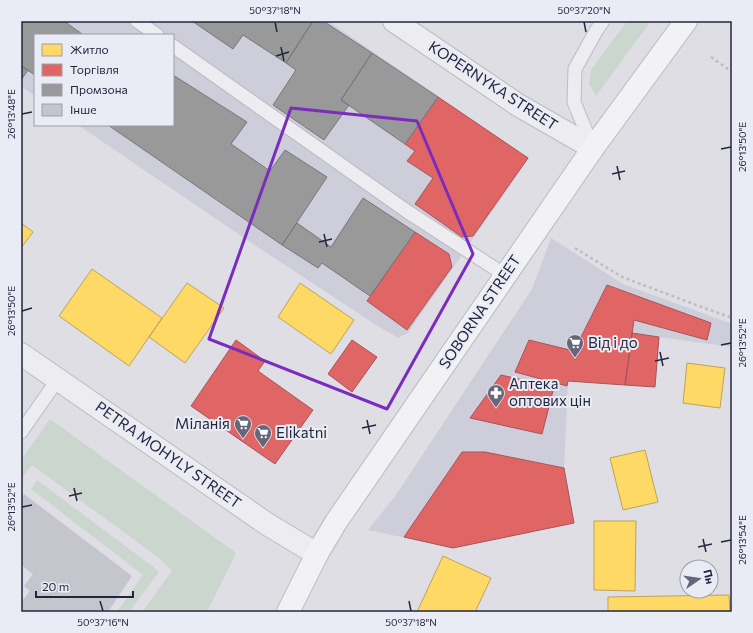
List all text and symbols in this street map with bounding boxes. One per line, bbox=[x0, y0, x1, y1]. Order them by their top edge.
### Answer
text: 50°37'18"N bbox=[249, 4, 301, 16]
text: 50°37'20"N bbox=[557, 4, 611, 16]
legend bbox=[34, 34, 174, 126]
street label: KOPERNYKA STREET bbox=[426, 37, 562, 134]
text: Житло bbox=[70, 42, 109, 56]
text: Торгівля bbox=[70, 62, 119, 76]
text: Промзона bbox=[70, 82, 128, 96]
text: 26°13'48"E bbox=[5, 89, 17, 139]
text: Інше bbox=[70, 102, 96, 116]
text: 26°13'50"E bbox=[736, 122, 748, 172]
street label: SOBORNA STREET bbox=[434, 251, 524, 372]
text: 26°13'50"E bbox=[5, 286, 17, 336]
text: 26°13'52"E bbox=[736, 318, 748, 368]
supermarket icon: Від і до bbox=[565, 333, 585, 358]
place label: Від і до bbox=[588, 333, 638, 351]
place label: Аптека оптових цін bbox=[509, 374, 591, 409]
pharmacy icon: Аптека оптових цін bbox=[486, 383, 506, 408]
street label: PETRA MOHYLY STREET bbox=[92, 397, 245, 512]
place label: Міланія bbox=[175, 414, 230, 432]
supermarket icon: Міланія bbox=[233, 414, 253, 439]
supermarket icon: Elikatni bbox=[253, 423, 273, 448]
place label: Elikatni bbox=[276, 423, 327, 441]
text: 26°13'52"E bbox=[5, 482, 17, 532]
text: 26°13'54"E bbox=[736, 515, 748, 565]
north arrow bbox=[679, 559, 719, 599]
text: Пн bbox=[701, 568, 717, 585]
scale bar bbox=[36, 573, 133, 599]
text: 20 m bbox=[42, 579, 69, 593]
text: 50°37'16"N bbox=[77, 616, 129, 628]
text: 50°37'18"N bbox=[385, 616, 437, 628]

